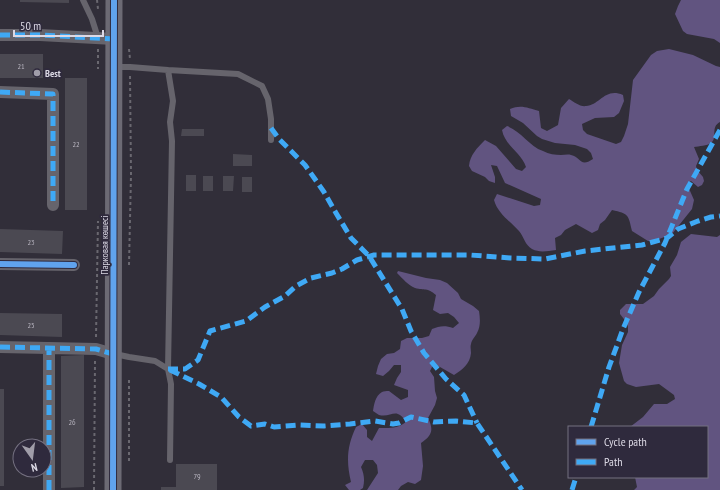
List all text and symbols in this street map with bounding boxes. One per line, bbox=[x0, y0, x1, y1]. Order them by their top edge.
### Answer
scale bar bbox=[14, 12, 103, 38]
text: 50 m bbox=[20, 18, 41, 33]
house number: 21 bbox=[17, 61, 25, 71]
place label: Best bbox=[45, 67, 61, 80]
marker: Best bbox=[32, 68, 42, 78]
house number: 22 bbox=[72, 139, 80, 149]
street label: Парковая көшесі bbox=[98, 215, 111, 275]
house number: 23 bbox=[27, 237, 35, 247]
house number: 25 bbox=[27, 320, 35, 330]
house number: 26 bbox=[68, 417, 76, 427]
legend bbox=[568, 426, 708, 478]
text: Cycle path bbox=[604, 434, 647, 449]
north arrow bbox=[12, 438, 52, 478]
text: Path bbox=[604, 454, 622, 469]
text: N bbox=[30, 460, 39, 475]
house number: 79 bbox=[193, 471, 201, 481]

